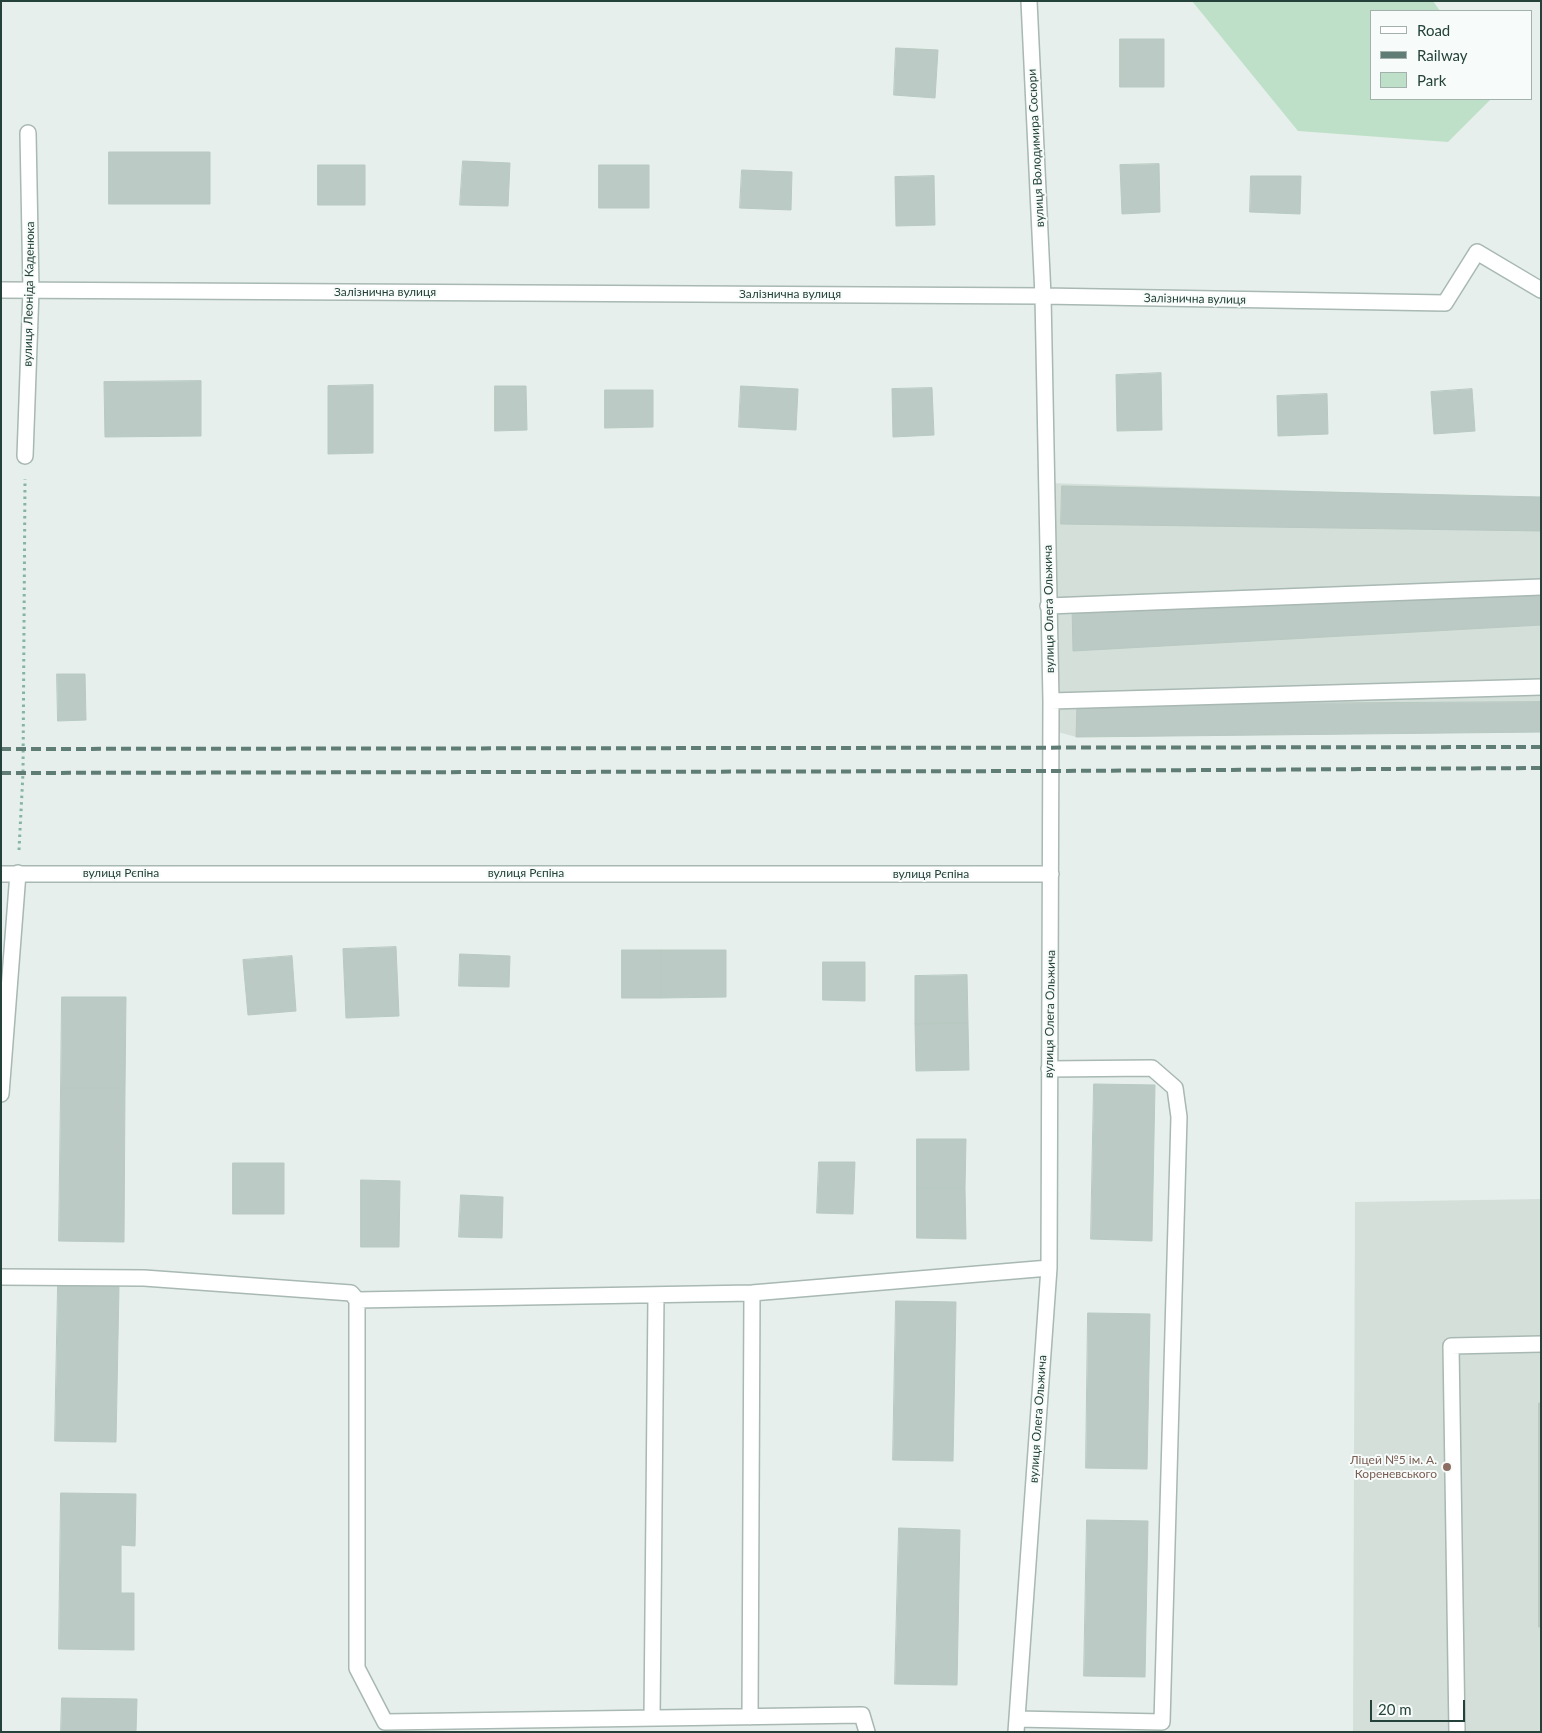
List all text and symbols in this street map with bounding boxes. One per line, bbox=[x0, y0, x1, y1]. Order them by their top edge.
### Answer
legend bbox=[1370, 10, 1532, 100]
text: Road bbox=[1417, 21, 1450, 39]
text: Railway bbox=[1417, 46, 1468, 64]
street label: вулиця Володимира Сосюри bbox=[1025, 69, 1047, 227]
text: Park bbox=[1417, 71, 1446, 89]
street label: вулиця Леоніда Каденюка bbox=[21, 221, 37, 367]
street label: Залізнична вулиця bbox=[334, 285, 436, 299]
street label: Залізнична вулиця bbox=[739, 287, 841, 301]
street label: Залізнична вулиця bbox=[1144, 291, 1246, 307]
street label: вулиця Олега Ольжича bbox=[1041, 545, 1057, 673]
street label: вулиця Рєпіна bbox=[83, 866, 159, 880]
street label: вулиця Рєпіна bbox=[488, 866, 564, 880]
street label: вулиця Рєпіна bbox=[893, 867, 969, 881]
street label: вулиця Олега Ольжича bbox=[1042, 950, 1058, 1078]
street label: вулиця Олега Ольжича bbox=[1026, 1355, 1050, 1483]
place label: Ліцей №5 ім. А. Кореневського bbox=[1350, 1453, 1437, 1481]
marker: Ліцей №5 ім. А. Кореневського bbox=[1441, 1461, 1453, 1473]
scale bar bbox=[1372, 1690, 1467, 1722]
text: 20 m bbox=[1378, 1700, 1412, 1718]

